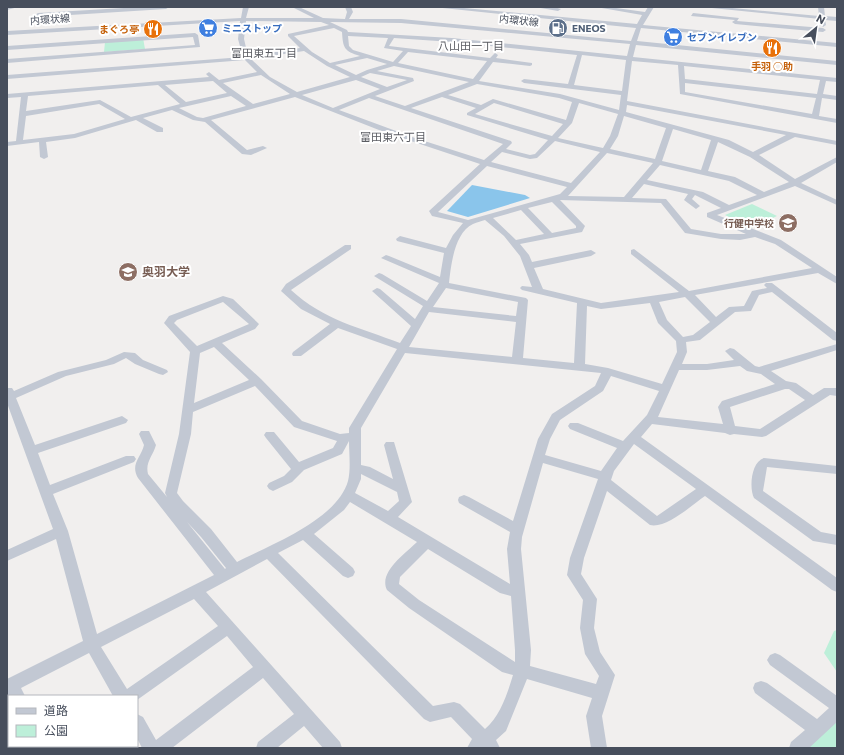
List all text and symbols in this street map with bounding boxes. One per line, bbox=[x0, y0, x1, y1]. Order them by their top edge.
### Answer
north arrow bbox=[796, 8, 836, 48]
text: N bbox=[814, 11, 828, 27]
street label: 内環状線 bbox=[30, 12, 70, 26]
street label: 内環状線 bbox=[498, 12, 540, 28]
supermarket icon: ミニストップ bbox=[197, 17, 219, 39]
fuel station icon: ENEOS bbox=[547, 17, 569, 39]
restaurant icon: まぐろ亭 bbox=[142, 18, 164, 40]
place label: ミニストップ bbox=[222, 22, 282, 34]
place label: ENEOS bbox=[572, 22, 606, 34]
place label: まぐろ亭 bbox=[99, 23, 139, 35]
supermarket icon: セブンイレブン bbox=[662, 26, 684, 48]
place label: セブンイレブン bbox=[687, 31, 757, 43]
restaurant icon: 手羽 ○助 bbox=[761, 37, 783, 59]
district label: 八山田一丁目 bbox=[438, 39, 504, 52]
district label: 富田東五丁目 bbox=[231, 46, 297, 59]
place label: 手羽 ○助 bbox=[751, 60, 793, 72]
district label: 富田東六丁目 bbox=[360, 130, 426, 143]
school or university icon: 行健中学校 bbox=[777, 212, 799, 234]
place label: 行健中学校 bbox=[724, 217, 774, 229]
school or university icon: 奥羽大学 bbox=[117, 261, 139, 283]
place label: 奥羽大学 bbox=[142, 264, 190, 278]
legend bbox=[8, 695, 138, 747]
text: 道路 bbox=[44, 703, 68, 717]
text: 公園 bbox=[44, 723, 68, 737]

